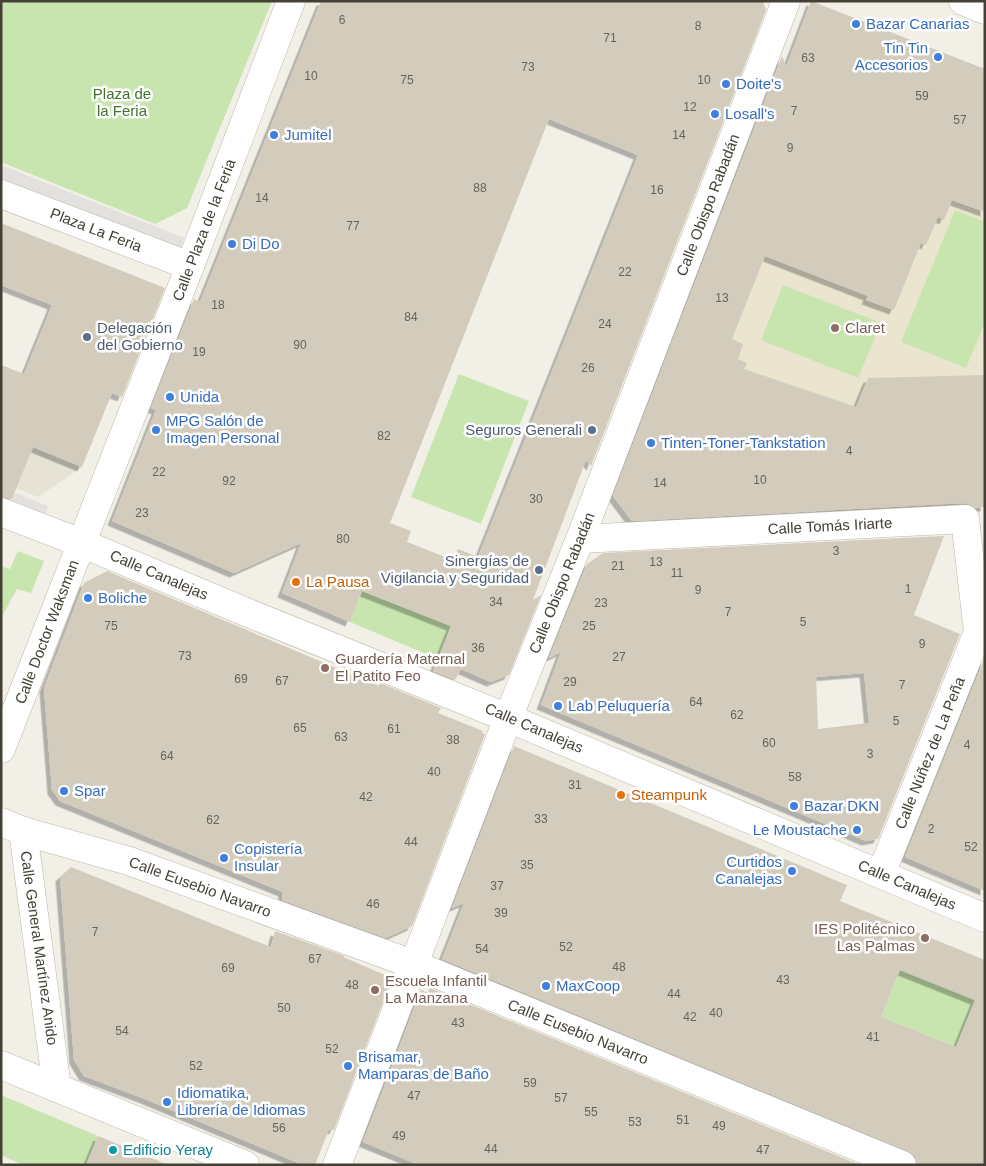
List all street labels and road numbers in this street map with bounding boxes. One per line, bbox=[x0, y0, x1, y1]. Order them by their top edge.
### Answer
street label: Calle Obispo Rabadán bbox=[673, 131, 743, 278]
street label: Calle Plaza de la Feria bbox=[169, 156, 239, 303]
street label: Plaza La Feria bbox=[48, 204, 145, 255]
street label: Calle Obispo Rabadán bbox=[525, 510, 598, 656]
street label: Calle Tomás Iriarte bbox=[767, 514, 893, 537]
street label: Calle Canalejas bbox=[108, 546, 211, 603]
street label: Calle Doctor Waksman bbox=[11, 557, 82, 706]
street label: Calle Núñez de La Peña bbox=[891, 674, 968, 831]
street label: Calle Canalejas bbox=[483, 699, 586, 756]
street label: Calle General Martínez Anido bbox=[17, 850, 62, 1046]
street label: Calle Eusebio Navarro bbox=[127, 853, 274, 920]
street label: Calle Canalejas bbox=[856, 856, 959, 913]
street label: Calle Eusebio Navarro bbox=[505, 996, 651, 1068]

